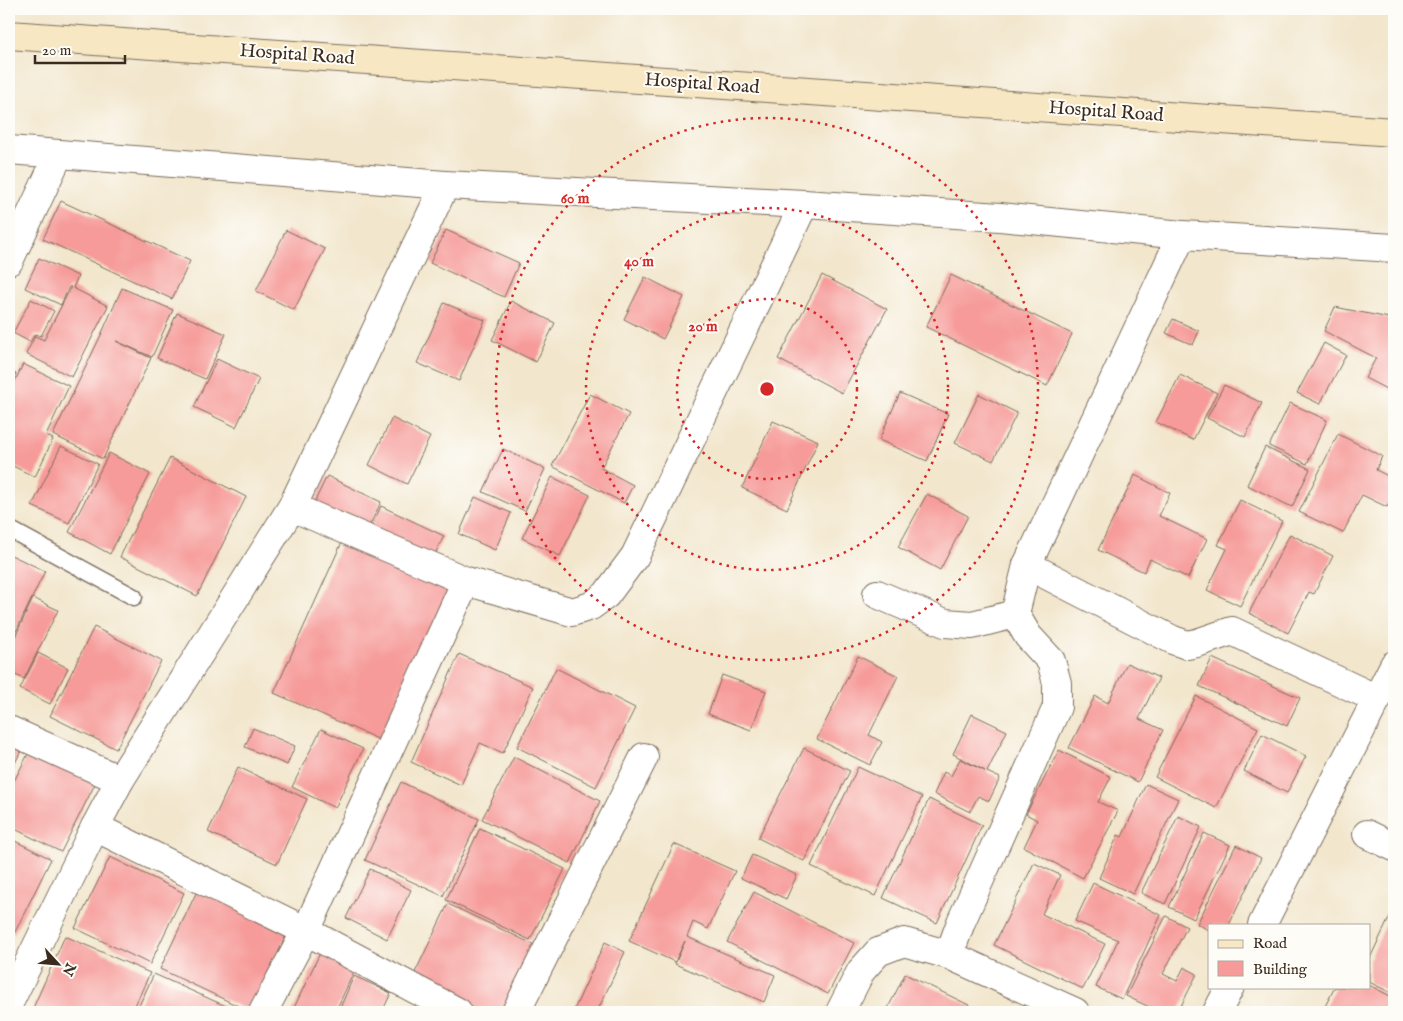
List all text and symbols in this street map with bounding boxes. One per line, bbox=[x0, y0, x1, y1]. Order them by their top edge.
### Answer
scale bar bbox=[35, 32, 125, 64]
street label: Hospital Road bbox=[239, 39, 356, 71]
text: 20 m bbox=[42, 41, 72, 60]
street label: Hospital Road bbox=[644, 68, 761, 100]
street label: Hospital Road bbox=[1048, 96, 1165, 128]
text: 60 m bbox=[561, 189, 590, 208]
text: 40 m bbox=[624, 252, 654, 271]
text: 20 m bbox=[688, 317, 718, 336]
centre of rings bbox=[758, 380, 776, 398]
legend bbox=[1208, 924, 1370, 988]
text: Road bbox=[1253, 934, 1288, 953]
north arrow bbox=[32, 938, 82, 988]
text: N bbox=[58, 959, 80, 979]
text: Building bbox=[1253, 960, 1308, 979]

